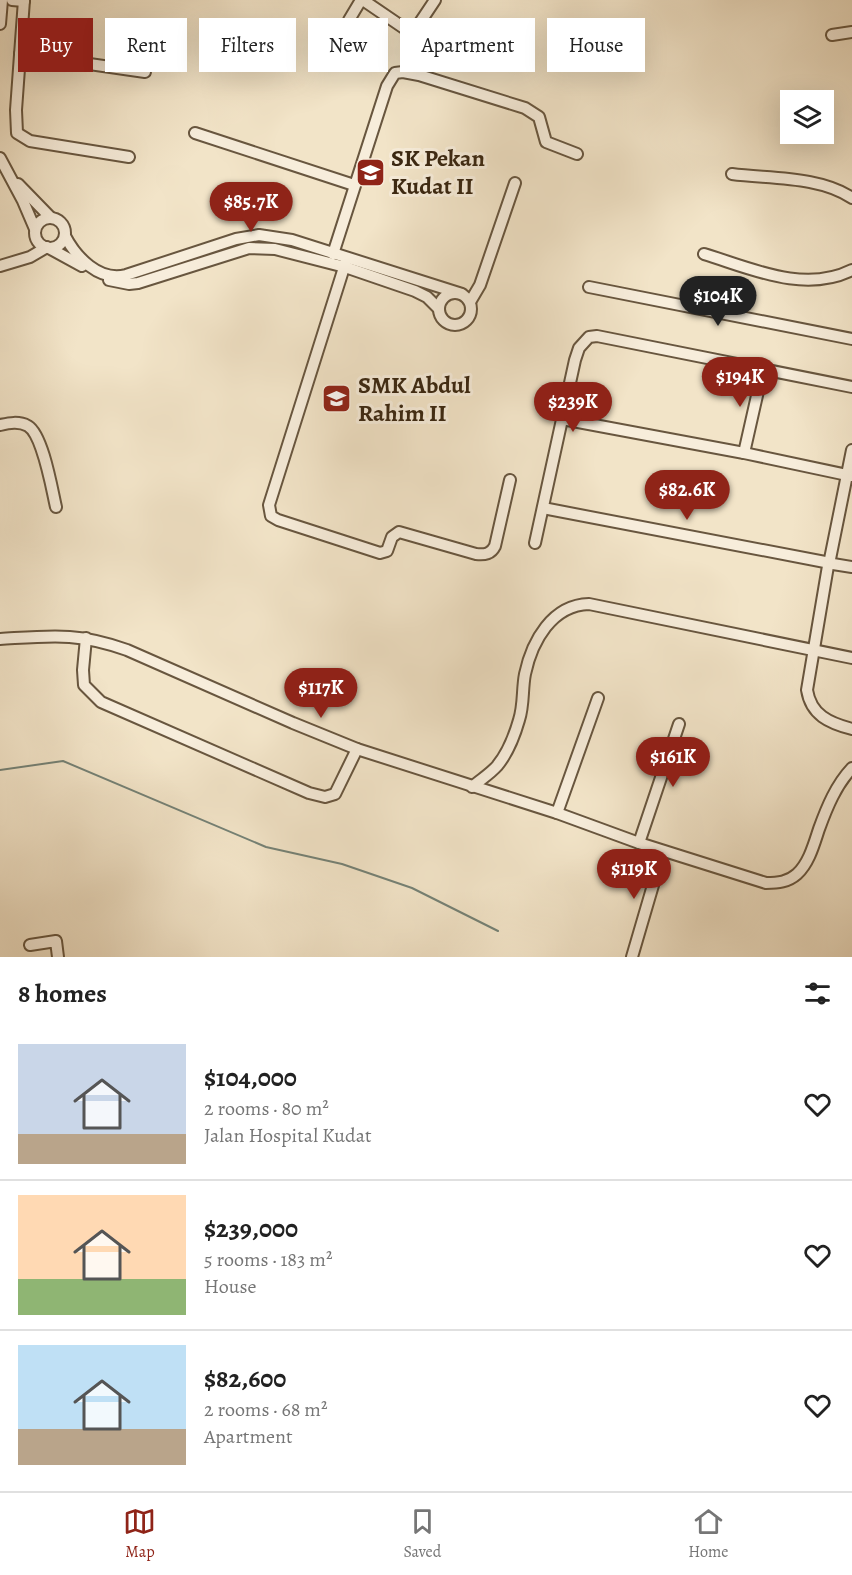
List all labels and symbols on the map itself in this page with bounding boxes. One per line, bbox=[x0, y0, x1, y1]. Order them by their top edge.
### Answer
place label: SK Pekan Kudat II bbox=[391, 142, 486, 202]
school or university icon: SK Pekan Kudat II bbox=[354, 156, 386, 188]
pin: $85.7K bbox=[202, 182, 300, 233]
pin: $104K bbox=[676, 276, 760, 327]
pin: $194K bbox=[698, 357, 782, 408]
place label: SMK Abdul Rahim II bbox=[358, 369, 471, 429]
pin: $239K bbox=[531, 382, 615, 433]
school or university icon: SMK Abdul Rahim II bbox=[321, 383, 353, 415]
pin: $82.6K bbox=[638, 470, 736, 521]
pin: $117K bbox=[279, 668, 363, 719]
pin: $161K bbox=[631, 737, 715, 788]
pin: $119K bbox=[592, 849, 676, 900]

